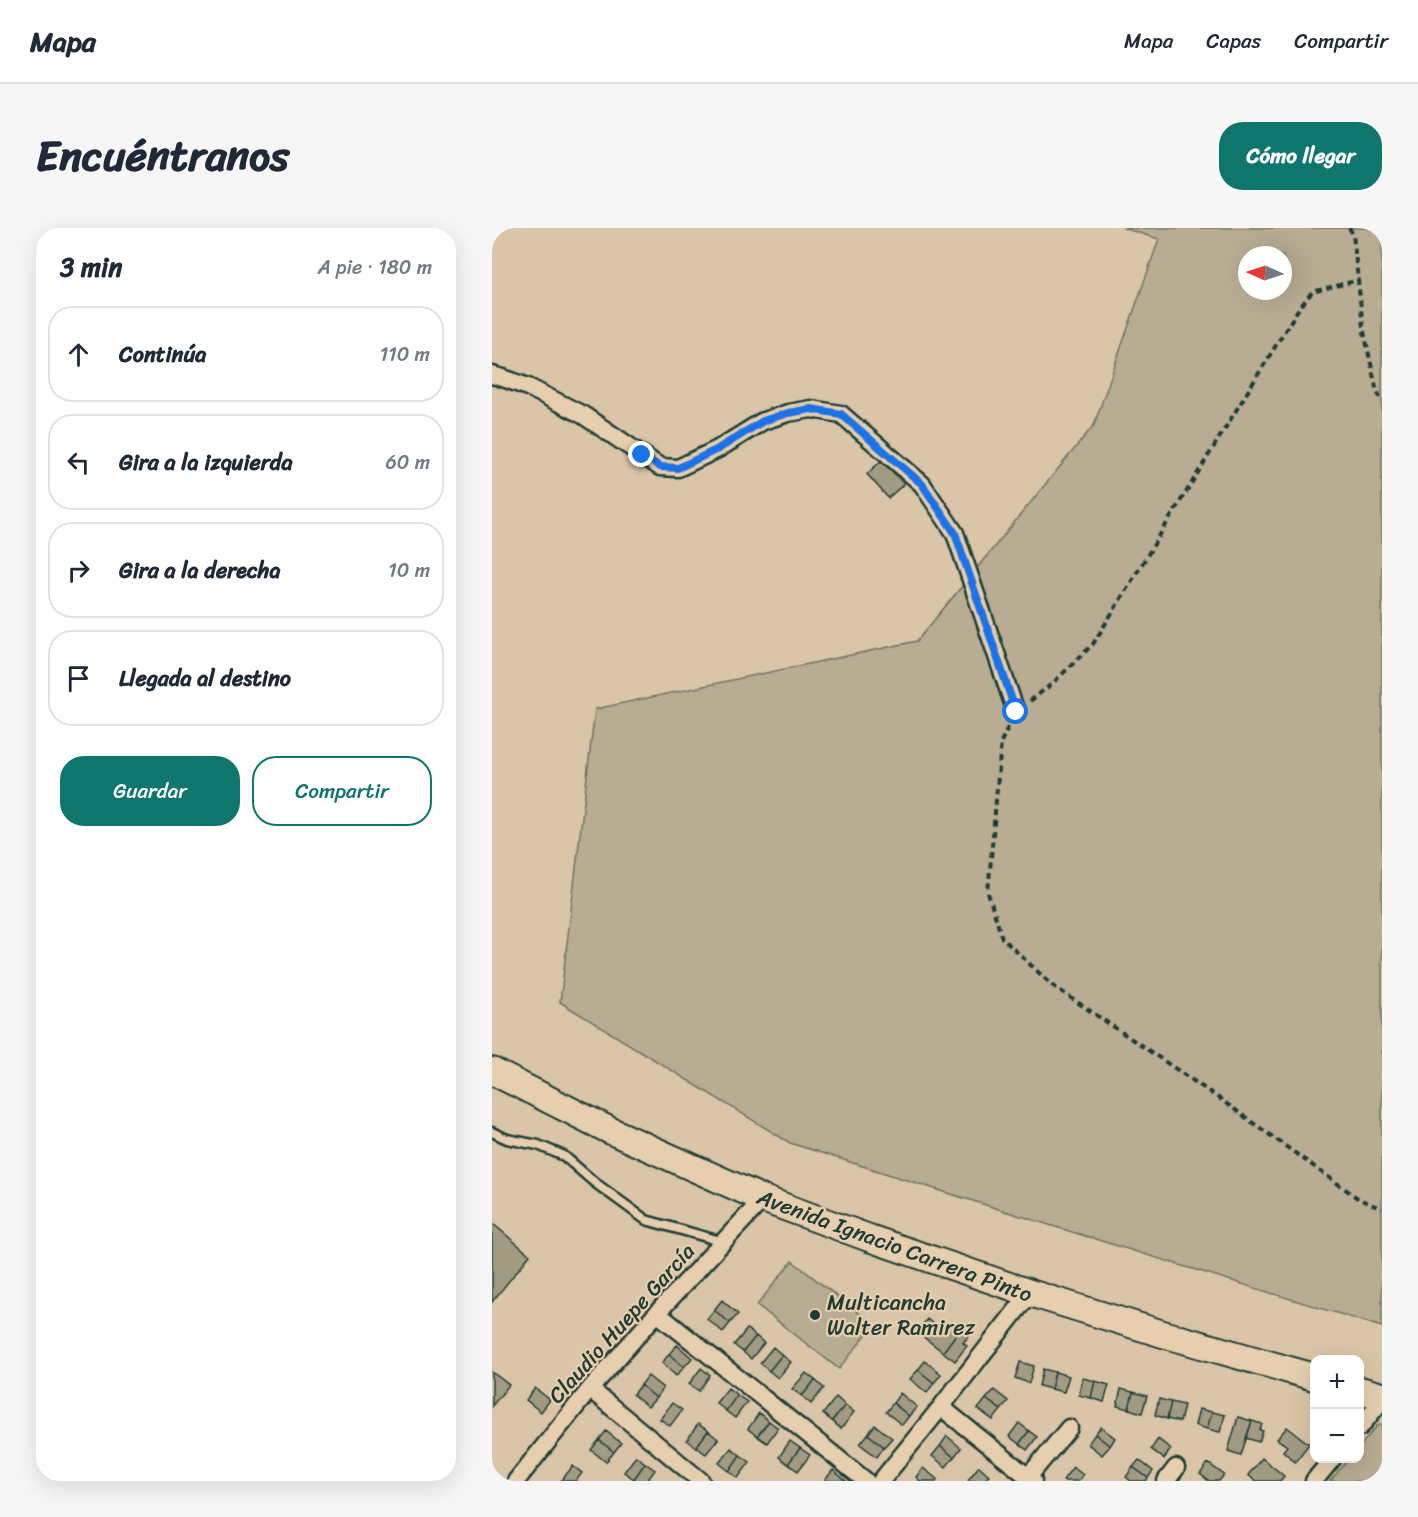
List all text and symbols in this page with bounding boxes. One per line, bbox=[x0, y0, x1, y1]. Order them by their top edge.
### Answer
text: Mapa bbox=[30, 17, 96, 66]
text: Mapa bbox=[1124, 22, 1173, 60]
text: Capas bbox=[1206, 22, 1261, 60]
text: Compartir bbox=[1294, 22, 1388, 60]
text: Encuéntranos bbox=[36, 119, 289, 193]
button: Cómo llegar bbox=[1219, 122, 1382, 190]
text: 3 min bbox=[60, 244, 122, 290]
north arrow bbox=[1238, 246, 1292, 300]
text: A pie · 180 m bbox=[318, 250, 432, 285]
text: Continúa bbox=[119, 335, 206, 374]
text: 110 m bbox=[380, 337, 430, 372]
icon: ahead bbox=[62, 338, 95, 371]
route end bbox=[628, 441, 654, 467]
text: Gira a la izquierda bbox=[119, 443, 292, 482]
text: 60 m bbox=[385, 445, 430, 480]
icon: left bbox=[62, 446, 95, 479]
text: Gira a la derecha bbox=[119, 551, 280, 590]
text: 10 m bbox=[388, 553, 430, 588]
icon: right bbox=[62, 554, 95, 587]
text: Llegada al destino bbox=[119, 659, 291, 698]
icon: arrive bbox=[62, 662, 95, 695]
route start bbox=[1002, 698, 1028, 724]
button: Guardar bbox=[60, 756, 240, 826]
button: Compartir bbox=[252, 756, 432, 826]
street label: Avenida Ignacio Carrera Pinto bbox=[751, 1177, 1038, 1313]
street label: Claudio Huepe García bbox=[538, 1234, 705, 1413]
place label: Multicancha Walter Ramirez bbox=[827, 1283, 976, 1347]
marker: Multicancha Walter Ramirez bbox=[808, 1308, 822, 1322]
map controls bbox=[1310, 1355, 1364, 1463]
button: + bbox=[1310, 1355, 1364, 1409]
button: − bbox=[1310, 1409, 1364, 1463]

